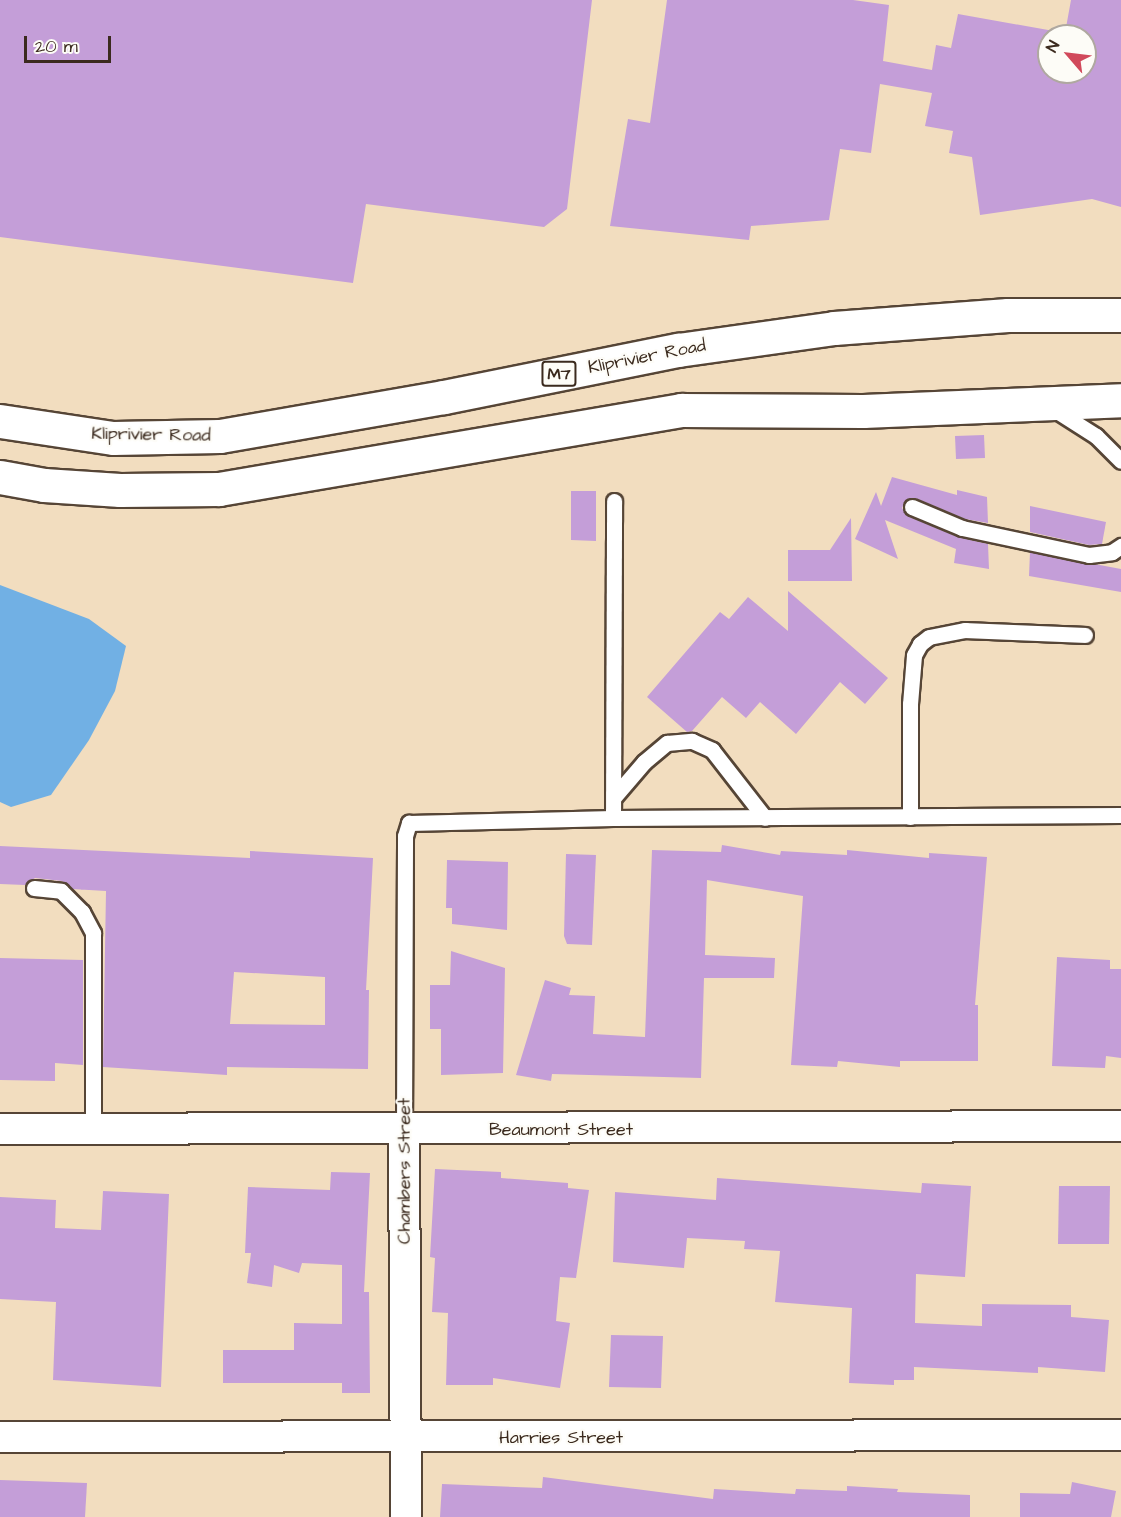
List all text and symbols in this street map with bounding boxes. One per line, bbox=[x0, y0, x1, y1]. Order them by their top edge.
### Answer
scale bar bbox=[27, 24, 114, 62]
north arrow bbox=[1037, 24, 1097, 84]
text: 20 m bbox=[35, 34, 78, 59]
text: N bbox=[1041, 37, 1065, 56]
street label: Kliprivier Road bbox=[586, 335, 708, 379]
road number: M7 bbox=[541, 361, 577, 387]
street label: Kliprivier Road bbox=[91, 423, 211, 447]
street label: Chambers Street bbox=[394, 1098, 416, 1244]
street label: Beaumont Street bbox=[489, 1119, 633, 1141]
street label: Harries Street bbox=[499, 1427, 623, 1449]

